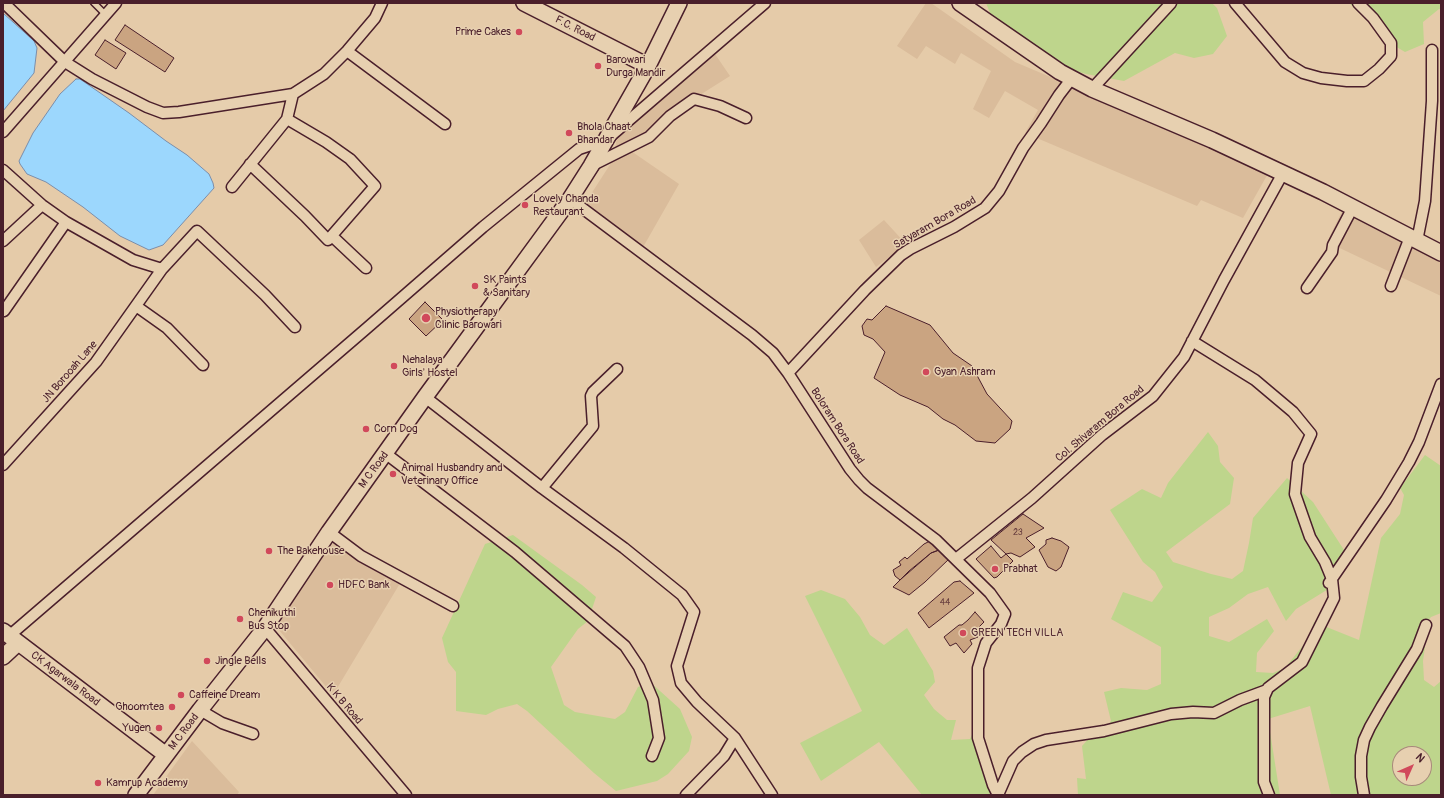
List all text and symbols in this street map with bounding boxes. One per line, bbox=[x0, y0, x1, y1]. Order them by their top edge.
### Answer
street label: F.C. Road bbox=[553, 13, 597, 45]
place label: Prime Cakes bbox=[455, 25, 511, 39]
marker: Prime Cakes bbox=[514, 27, 524, 37]
place label: Barowari Durga Mandir bbox=[606, 53, 665, 79]
marker: Barowari Durga Mandir bbox=[593, 61, 603, 71]
place label: Bhola Chaat Bhandar bbox=[577, 120, 631, 146]
marker: Bhola Chaat Bhandar bbox=[564, 128, 574, 138]
place label: Lovely Chanda Restaurant bbox=[533, 192, 599, 218]
street label: Satyaram Bora Road bbox=[891, 194, 979, 252]
marker: Lovely Chanda Restaurant bbox=[520, 200, 530, 210]
place label: SK Paints & Sanitary bbox=[483, 273, 530, 299]
marker: SK Paints & Sanitary bbox=[470, 281, 480, 291]
place label: Physiotherapy Clinic Barowari bbox=[435, 305, 502, 331]
marker: Physiotherapy Clinic Barowari bbox=[420, 312, 432, 324]
street label: JN Borooah Lane bbox=[39, 338, 101, 406]
place label: Nehalaya Girls' Hostel bbox=[402, 353, 458, 379]
marker: Nehalaya Girls' Hostel bbox=[389, 361, 399, 371]
place label: Gyan Ashram bbox=[934, 365, 995, 379]
marker: Gyan Ashram bbox=[921, 367, 931, 377]
street label: Col. Shivaram Bora Road bbox=[1053, 383, 1147, 465]
street label: Boloram Bora Road bbox=[807, 385, 867, 467]
place label: Corn Dog bbox=[374, 422, 418, 436]
marker: Corn Dog bbox=[361, 424, 371, 434]
street label: M C Road bbox=[356, 449, 392, 491]
place label: Animal Husbandry and Veterinary Office bbox=[401, 461, 503, 487]
marker: Animal Husbandry and Veterinary Office bbox=[388, 469, 398, 479]
house number: 23 bbox=[1013, 528, 1023, 538]
place label: The Bakehouse bbox=[277, 544, 344, 558]
marker: The Bakehouse bbox=[264, 546, 274, 556]
place label: Prabhat bbox=[1003, 562, 1038, 576]
marker: Prabhat bbox=[990, 564, 1000, 574]
place label: HDFC Bank bbox=[338, 578, 389, 592]
marker: HDFC Bank bbox=[325, 580, 335, 590]
house number: 44 bbox=[940, 598, 950, 608]
place label: Chenikuthi Bus Stop bbox=[248, 606, 295, 632]
marker: Chenikuthi Bus Stop bbox=[235, 614, 245, 624]
place label: GREEN TECH VILLA bbox=[971, 626, 1063, 640]
marker: GREEN TECH VILLA bbox=[958, 628, 968, 638]
street label: CK Agarwala Road bbox=[28, 649, 102, 709]
place label: Jingle Bells bbox=[215, 654, 266, 668]
marker: Jingle Bells bbox=[202, 656, 212, 666]
street label: K K B Road bbox=[323, 681, 365, 727]
place label: Caffeine Dream bbox=[189, 688, 260, 702]
marker: Caffeine Dream bbox=[176, 690, 186, 700]
place label: Ghoomtea bbox=[115, 700, 164, 714]
marker: Ghoomtea bbox=[167, 702, 177, 712]
street label: M C Road bbox=[166, 711, 202, 753]
place label: Yugen bbox=[122, 721, 151, 735]
marker: Yugen bbox=[154, 723, 164, 733]
north arrow bbox=[1392, 746, 1432, 786]
text: N bbox=[1413, 751, 1427, 765]
place label: Kamrup Academy bbox=[106, 776, 188, 790]
marker: Kamrup Academy bbox=[93, 778, 103, 788]

